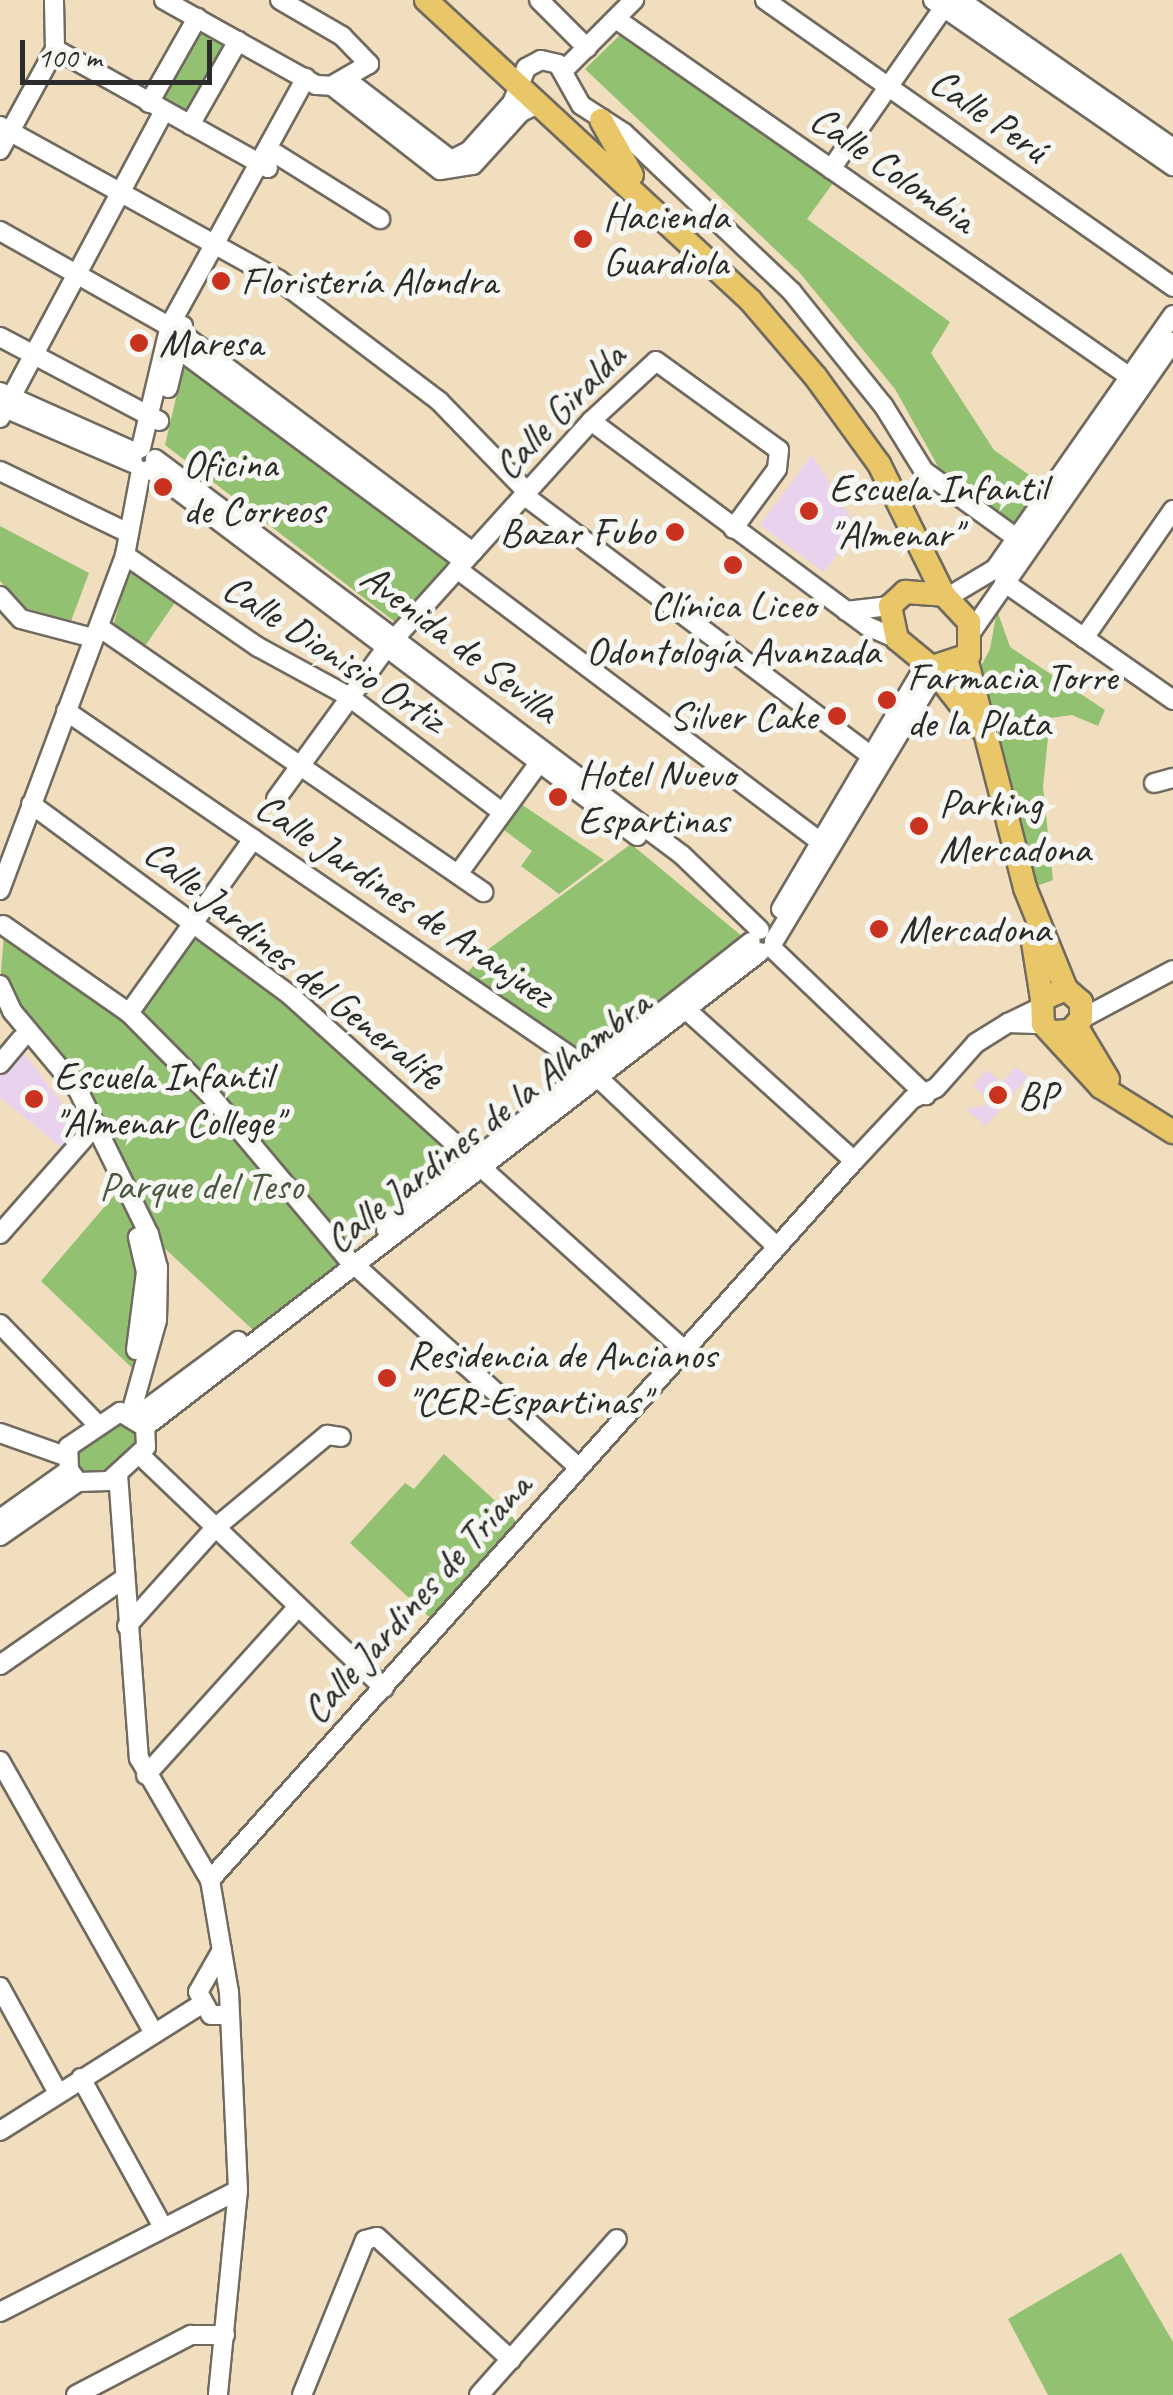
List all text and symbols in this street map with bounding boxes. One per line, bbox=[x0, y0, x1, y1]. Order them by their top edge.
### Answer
scale bar bbox=[25, 20, 218, 82]
text: 100 m bbox=[37, 38, 102, 76]
street label: Calle Perú bbox=[921, 57, 1057, 173]
street label: Calle Colombia bbox=[800, 94, 986, 244]
place label: Hacienda Guardiola bbox=[603, 192, 729, 286]
marker: Hacienda Guardiola bbox=[572, 228, 594, 250]
place label: Floristería Alondra bbox=[241, 257, 497, 305]
marker: Floristería Alondra bbox=[210, 270, 232, 292]
place label: Maresa bbox=[159, 319, 263, 367]
marker: Maresa bbox=[128, 332, 150, 354]
street label: Calle Giralda bbox=[483, 333, 635, 489]
place label: Oficina de Correos bbox=[183, 440, 324, 534]
place label: Escuela Infantil "Almenar" bbox=[829, 464, 1047, 558]
marker: Oficina de Correos bbox=[152, 476, 174, 498]
marker: Escuela Infantil "Almenar" bbox=[798, 500, 820, 522]
place label: Bazar Fubo bbox=[500, 508, 655, 556]
marker: Bazar Fubo bbox=[664, 521, 686, 543]
street label: Avenida de Sevilla bbox=[352, 553, 568, 733]
marker: Clínica Liceo Odontología Avanzada bbox=[722, 554, 744, 576]
street label: Calle Dionisio Ortiz bbox=[214, 563, 454, 743]
place label: Clínica Liceo Odontología Avanzada bbox=[586, 581, 880, 675]
place label: Farmacia Torre de la Plata bbox=[907, 653, 1117, 747]
marker: Farmacia Torre de la Plata bbox=[876, 689, 898, 711]
place label: Silver Cake bbox=[668, 692, 817, 740]
marker: Silver Cake bbox=[826, 705, 848, 727]
place label: Hotel Nuevo Espartinas bbox=[578, 750, 736, 844]
place label: Parking Mercadona bbox=[939, 779, 1091, 873]
street label: Calle Jardines de Aranjuez bbox=[246, 782, 564, 1018]
marker: Hotel Nuevo Espartinas bbox=[547, 786, 569, 808]
marker: Parking Mercadona bbox=[908, 815, 930, 837]
street label: Calle Jardines del Generalife bbox=[134, 828, 454, 1100]
place label: Mercadona bbox=[899, 905, 1051, 953]
marker: Mercadona bbox=[868, 918, 890, 940]
street label: Calle Jardines de la Alhambra bbox=[315, 979, 659, 1263]
place label: Escuela Infantil "Almenar College" bbox=[54, 1052, 282, 1146]
place label: BP bbox=[1018, 1071, 1057, 1119]
marker: BP bbox=[987, 1084, 1009, 1106]
marker: Escuela Infantil "Almenar College" bbox=[23, 1088, 45, 1110]
park label: Parque del Teso bbox=[100, 1162, 302, 1210]
place label: Residencia de Ancianos "CER-Espartinas" bbox=[407, 1331, 716, 1425]
marker: Residencia de Ancianos "CER-Espartinas" bbox=[376, 1367, 398, 1389]
street label: Calle Jardines de Triana bbox=[291, 1463, 541, 1733]

